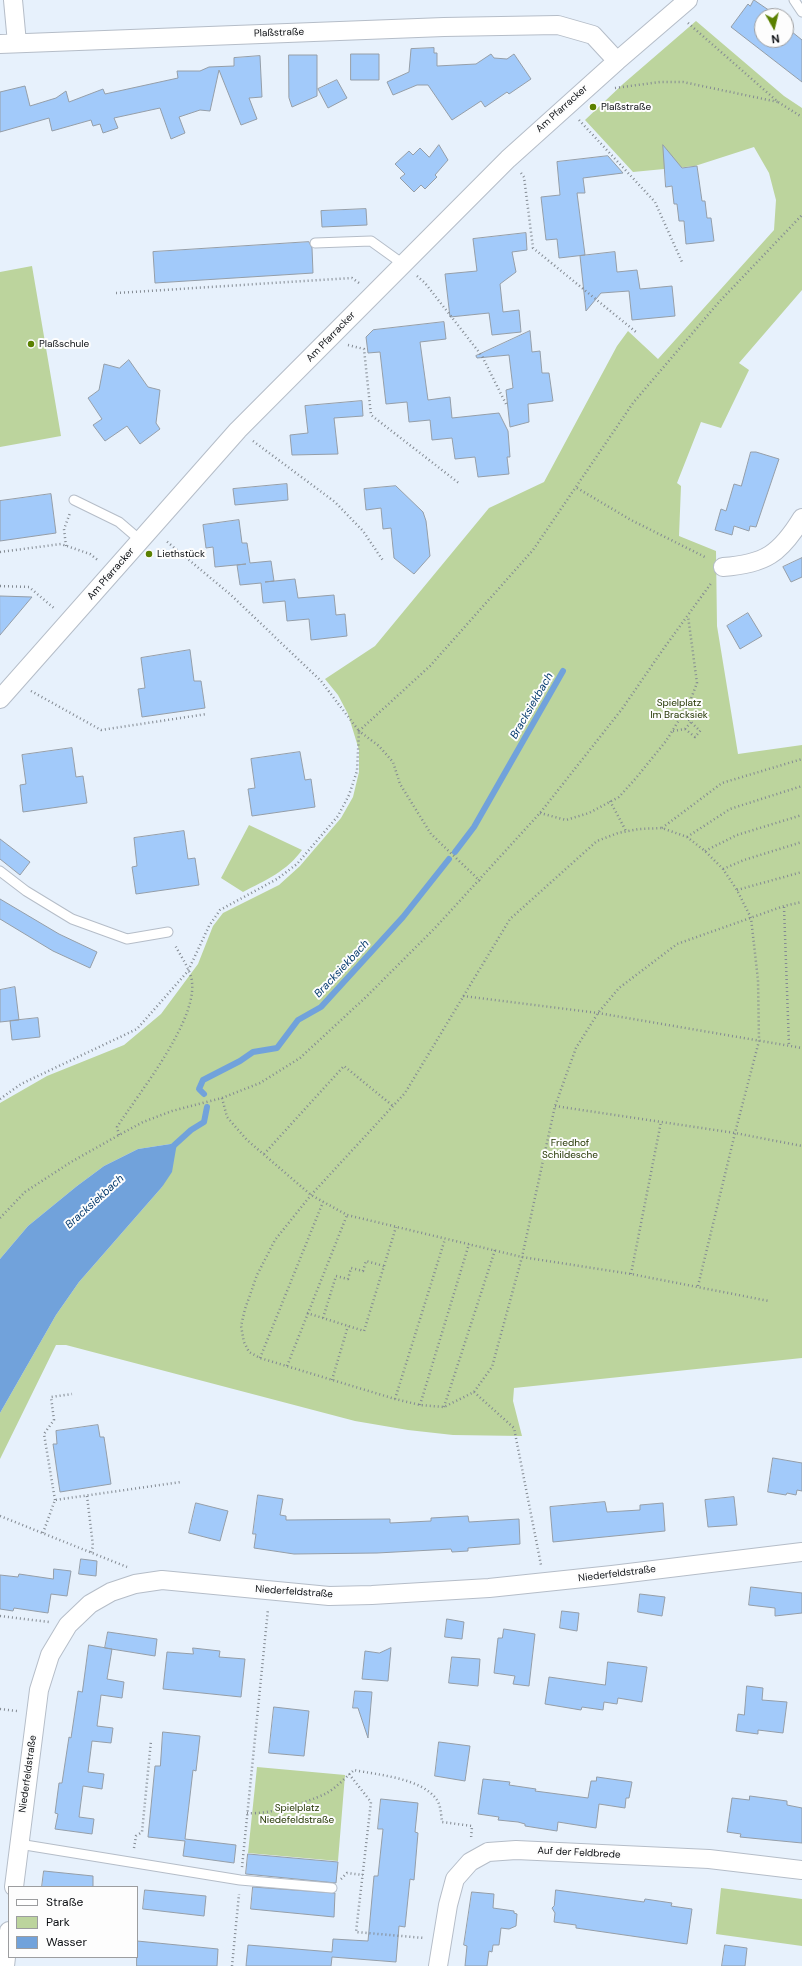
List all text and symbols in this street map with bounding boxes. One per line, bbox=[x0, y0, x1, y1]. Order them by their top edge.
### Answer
north arrow bbox=[754, 8, 794, 48]
street label: Plaßstraße bbox=[254, 26, 304, 40]
text: N bbox=[771, 31, 780, 46]
street label: Am Pfarracker bbox=[534, 83, 590, 135]
place label: Plaßstraße bbox=[601, 101, 651, 113]
marker: Plaßstraße bbox=[588, 102, 598, 112]
street label: Am Pfarracker bbox=[304, 309, 358, 365]
place label: Plaßschule bbox=[39, 338, 89, 350]
marker: Plaßschule bbox=[26, 339, 36, 349]
street label: Am Pfarracker bbox=[85, 545, 137, 603]
place label: Liethstück bbox=[157, 548, 205, 560]
marker: Liethstück bbox=[144, 549, 154, 559]
water label: Bracksiekbach bbox=[508, 671, 556, 741]
park label: Spielplatz Im Bracksiek bbox=[650, 697, 708, 720]
water label: Bracksiekbach bbox=[312, 937, 372, 1001]
park label: Friedhof Schildesche bbox=[542, 1137, 598, 1160]
water label: Bracksiekbach bbox=[63, 1172, 127, 1232]
street label: Niederfeldstraße bbox=[578, 1563, 656, 1585]
street label: Niederfeldstraße bbox=[255, 1583, 333, 1601]
street label: Niederfeldstraße bbox=[17, 1735, 39, 1813]
park label: Spielplatz Niedefeldstraße bbox=[260, 1802, 334, 1826]
street label: Auf der Feldbrede bbox=[537, 1845, 621, 1861]
legend bbox=[8, 1886, 138, 1958]
text: Straße bbox=[46, 1894, 83, 1910]
text: Park bbox=[46, 1914, 70, 1930]
text: Wasser bbox=[46, 1934, 87, 1950]

